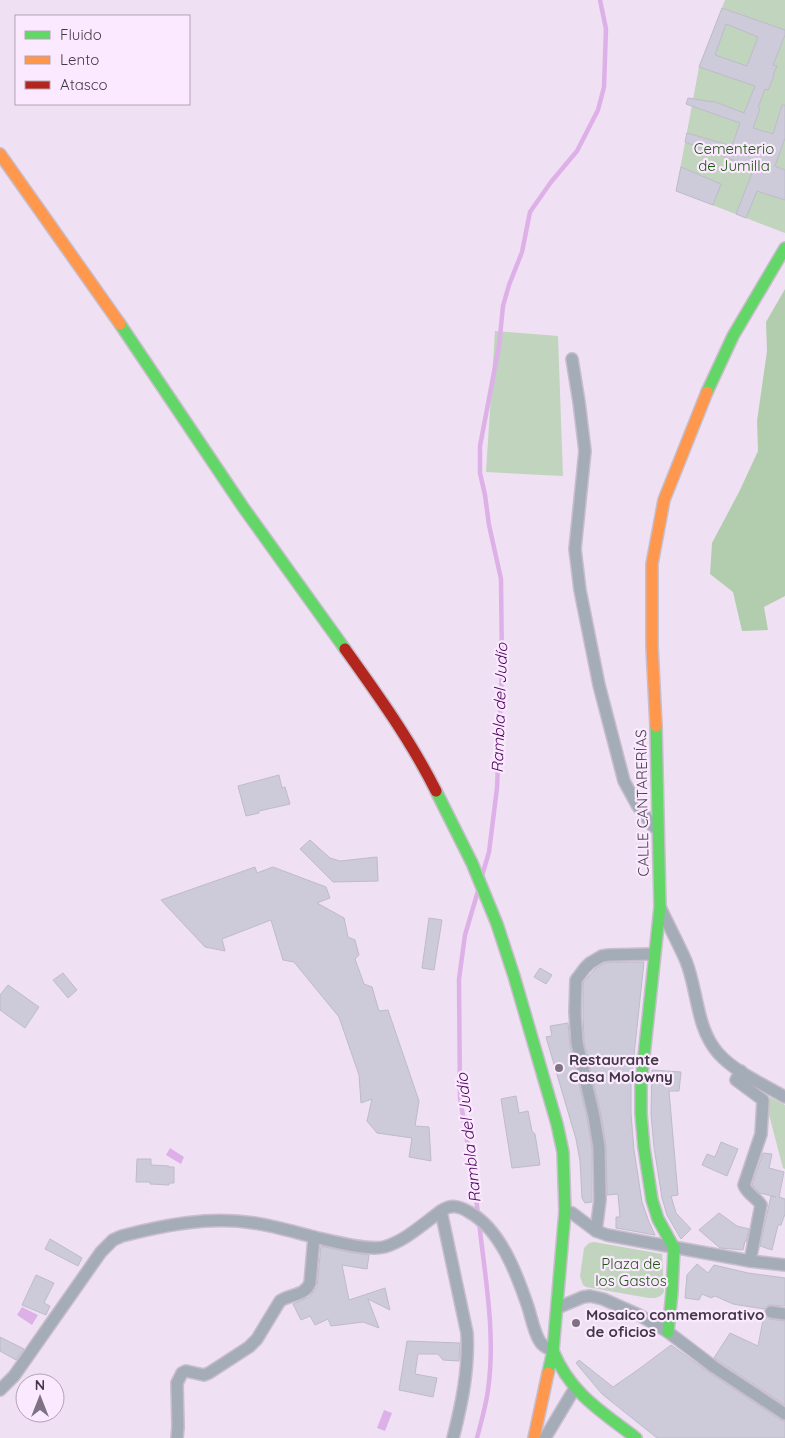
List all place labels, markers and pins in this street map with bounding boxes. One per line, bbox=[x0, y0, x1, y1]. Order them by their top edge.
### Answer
place label: Restaurante Casa Molowny bbox=[569, 1050, 673, 1086]
marker: Restaurante Casa Molowny bbox=[553, 1062, 565, 1074]
place label: Mosaico conmemorativo de oficios bbox=[586, 1305, 764, 1341]
marker: Mosaico conmemorativo de oficios bbox=[570, 1317, 582, 1329]

